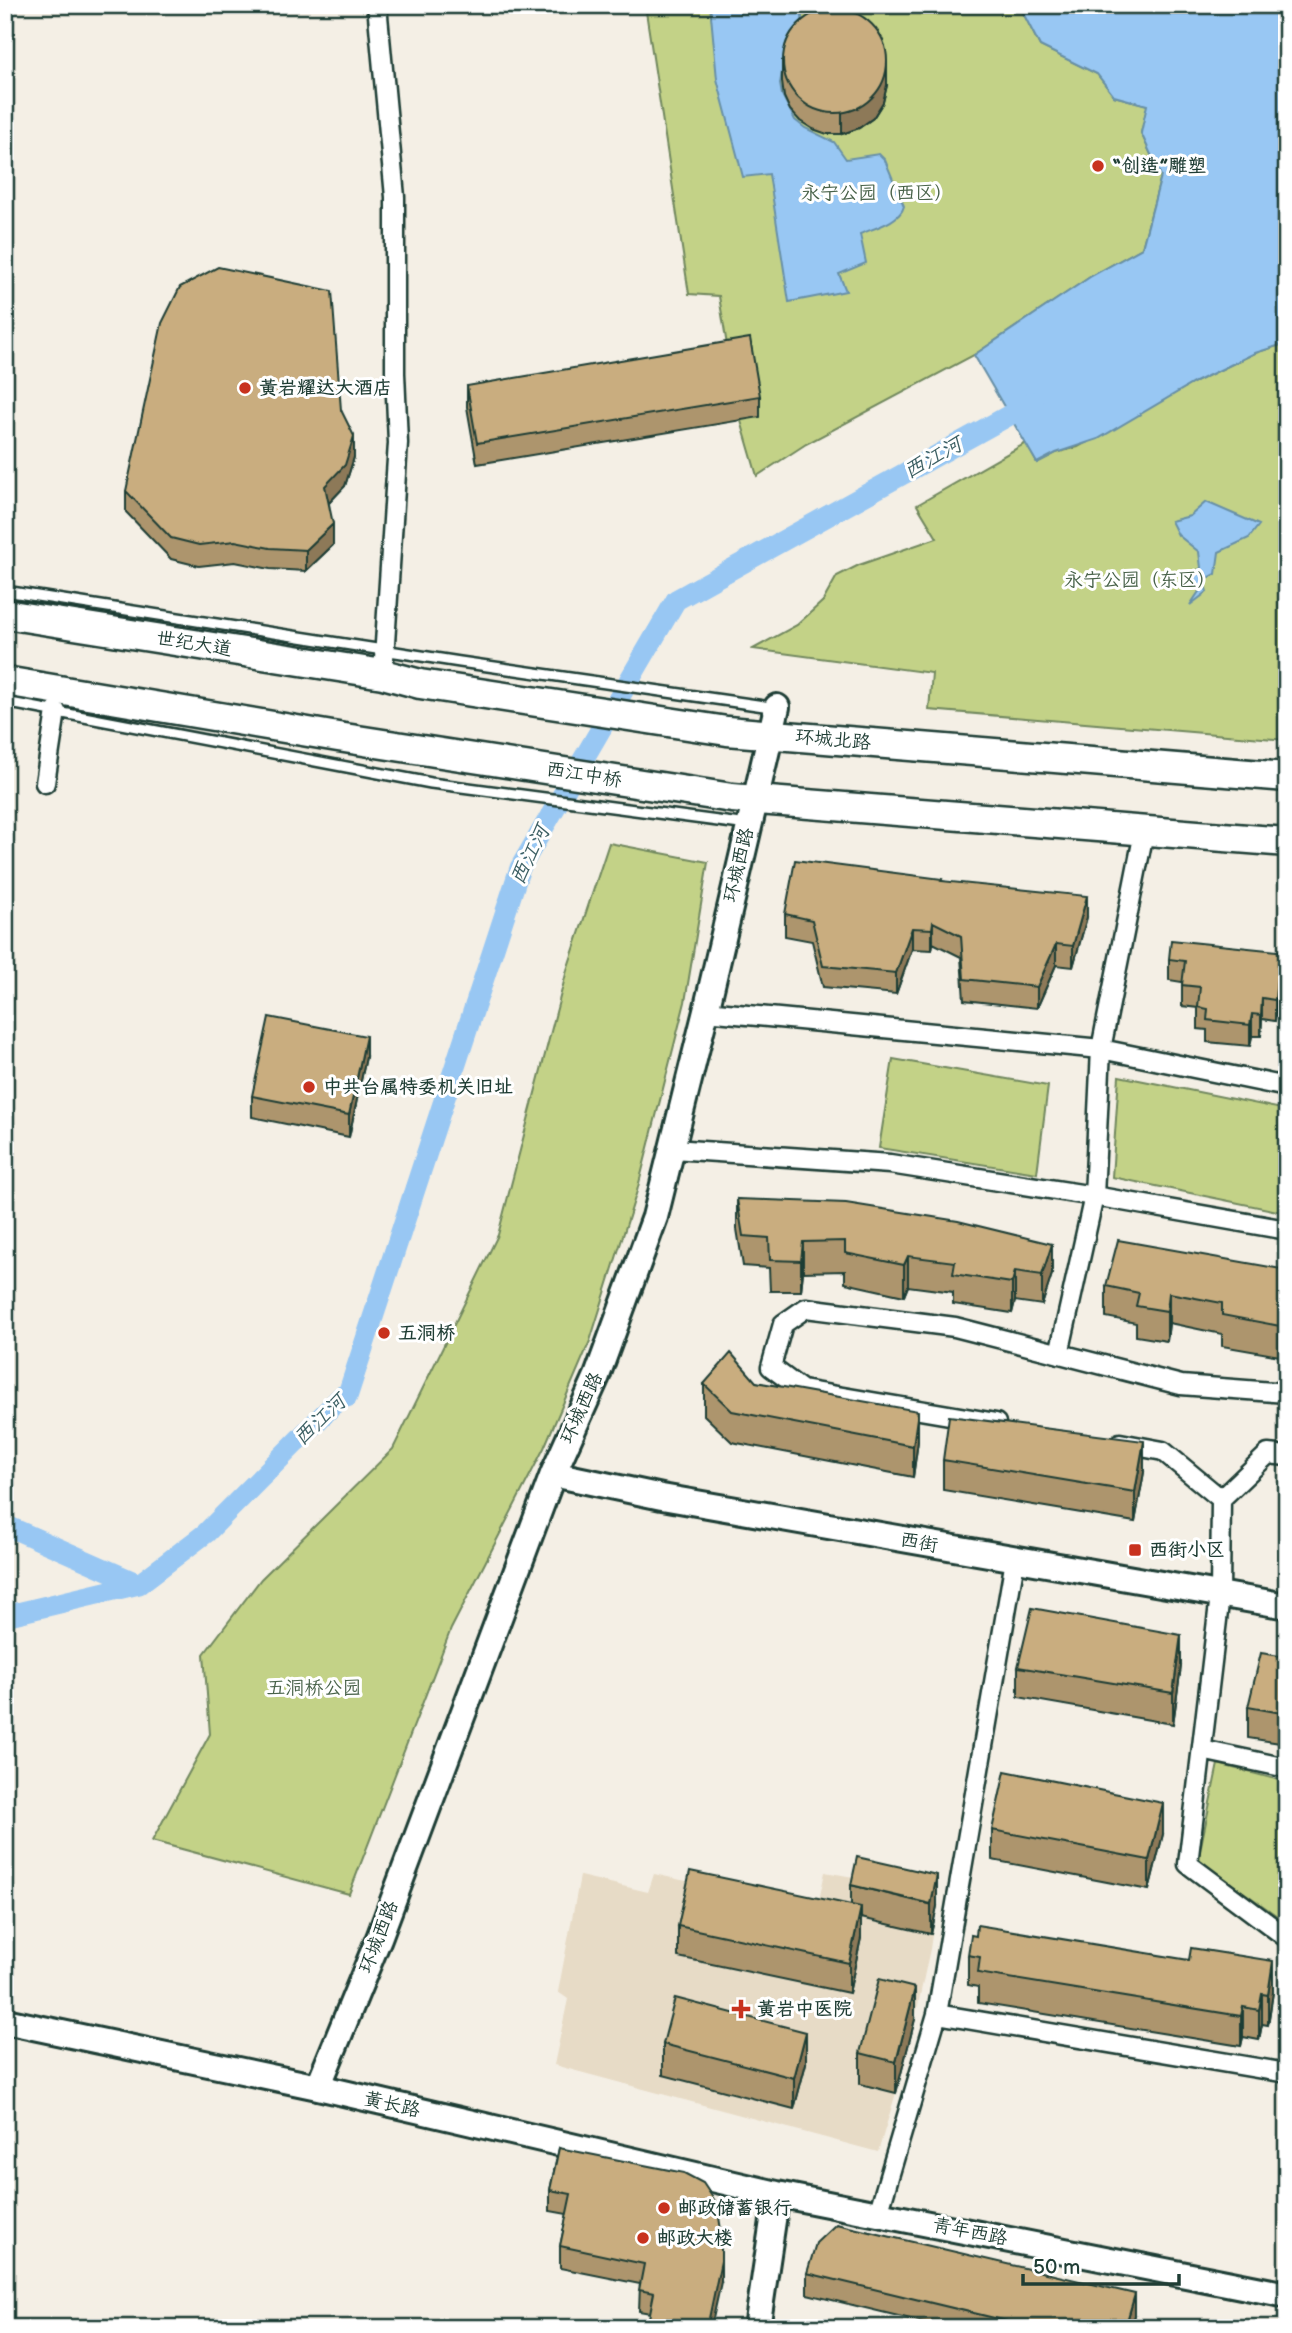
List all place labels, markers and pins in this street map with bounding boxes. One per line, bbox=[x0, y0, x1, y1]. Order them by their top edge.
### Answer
place label: “创造”雕塑 bbox=[1112, 155, 1207, 178]
marker: “创造”雕塑 bbox=[1090, 158, 1106, 174]
place label: 黄岩耀达大酒店 bbox=[259, 377, 392, 400]
marker: 黄岩耀达大酒店 bbox=[237, 380, 253, 396]
place label: 中共台属特委机关旧址 bbox=[323, 1076, 513, 1099]
marker: 中共台属特委机关旧址 bbox=[301, 1079, 317, 1095]
place label: 五洞桥 bbox=[398, 1322, 455, 1345]
marker: 五洞桥 bbox=[376, 1325, 392, 1341]
place label: 西街小区 bbox=[1149, 1539, 1225, 1562]
marker: 西街小区 bbox=[1127, 1542, 1143, 1558]
place label: 黄岩中医院 bbox=[757, 1998, 852, 2021]
marker: 黄岩中医院 bbox=[731, 1999, 751, 2019]
place label: 邮政储蓄银行 bbox=[678, 2197, 792, 2220]
marker: 邮政储蓄银行 bbox=[656, 2200, 672, 2216]
place label: 邮政大楼 bbox=[657, 2227, 733, 2250]
marker: 邮政大楼 bbox=[635, 2230, 651, 2246]

